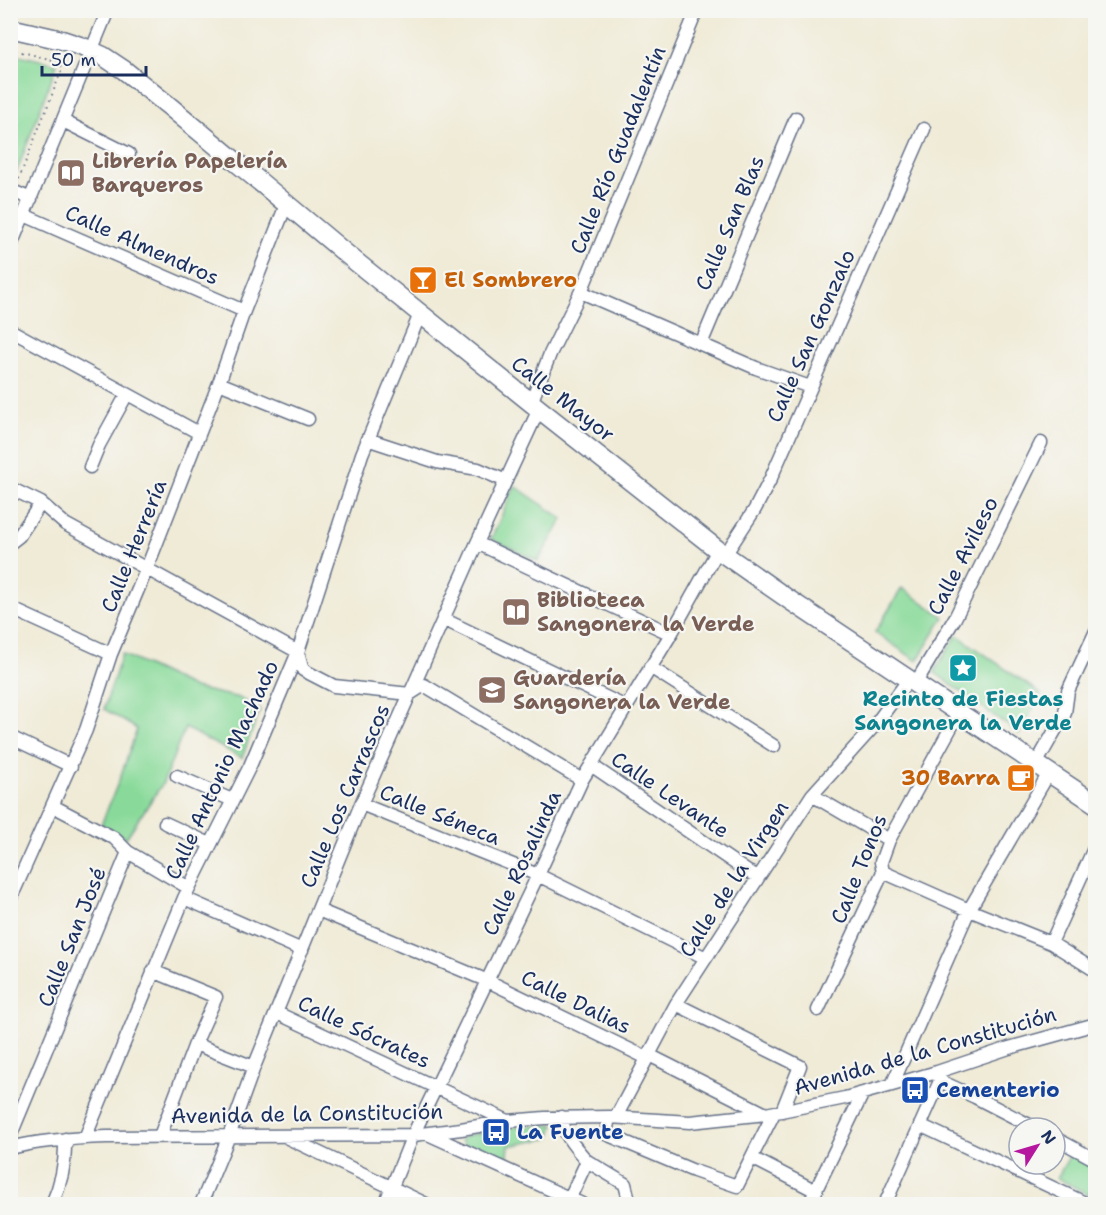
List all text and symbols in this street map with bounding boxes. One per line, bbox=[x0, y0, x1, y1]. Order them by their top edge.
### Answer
scale bar bbox=[42, 39, 146, 77]
street label: Calle Río Guadalentín bbox=[563, 42, 673, 258]
text: 50 m bbox=[51, 48, 96, 72]
place label: Librería Papelería Barqueros bbox=[92, 147, 288, 199]
street label: Calle San Blas bbox=[689, 151, 771, 295]
library icon: Librería Papelería Barqueros bbox=[55, 157, 87, 189]
street label: Calle Almendros bbox=[61, 198, 223, 292]
street label: Calle San Gonzalo bbox=[760, 245, 862, 427]
bar icon: El Sombrero bbox=[407, 264, 439, 296]
place label: El Sombrero bbox=[444, 266, 577, 294]
street label: Calle Mayor bbox=[505, 350, 621, 448]
street label: Calle Herrería bbox=[95, 475, 173, 617]
street label: Calle Avileso bbox=[921, 492, 1005, 620]
place label: Biblioteca Sangonera la Verde bbox=[537, 586, 755, 638]
library icon: Biblioteca Sangonera la Verde bbox=[500, 596, 532, 628]
place icon: Recinto de Fiestas Sangonera la Verde bbox=[947, 652, 979, 684]
street label: Calle Antonio Machado bbox=[159, 656, 285, 884]
place label: Guardería Sangonera la Verde bbox=[513, 664, 731, 716]
school or university icon: Guardería Sangonera la Verde bbox=[476, 674, 508, 706]
place label: Recinto de Fiestas Sangonera la Verde bbox=[854, 685, 1072, 737]
street label: Calle Los Carrascos bbox=[294, 700, 396, 892]
street label: Calle Levante bbox=[606, 745, 734, 845]
cafe icon: 30 Barra bbox=[1005, 762, 1037, 794]
place label: 30 Barra bbox=[901, 764, 1001, 792]
street label: Calle Séneca bbox=[375, 778, 505, 852]
street label: Calle Rosalinda bbox=[476, 786, 568, 940]
street label: Calle de la Virgen bbox=[673, 795, 795, 963]
street label: Calle Tonos bbox=[824, 810, 894, 928]
street label: Calle San José bbox=[31, 863, 113, 1011]
street label: Calle Dalias bbox=[517, 963, 635, 1041]
street label: Calle Sócrates bbox=[293, 989, 435, 1075]
street label: Avenida de la Constitución bbox=[790, 1000, 1060, 1102]
bus stop icon: Cementerio bbox=[899, 1074, 931, 1106]
place label: Cementerio bbox=[936, 1076, 1060, 1104]
street label: Avenida de la Constitución bbox=[171, 1098, 443, 1130]
bus stop icon: La Fuente bbox=[480, 1116, 512, 1148]
north arrow bbox=[1007, 1116, 1067, 1176]
place label: La Fuente bbox=[517, 1118, 624, 1146]
text: N bbox=[1036, 1126, 1061, 1149]

